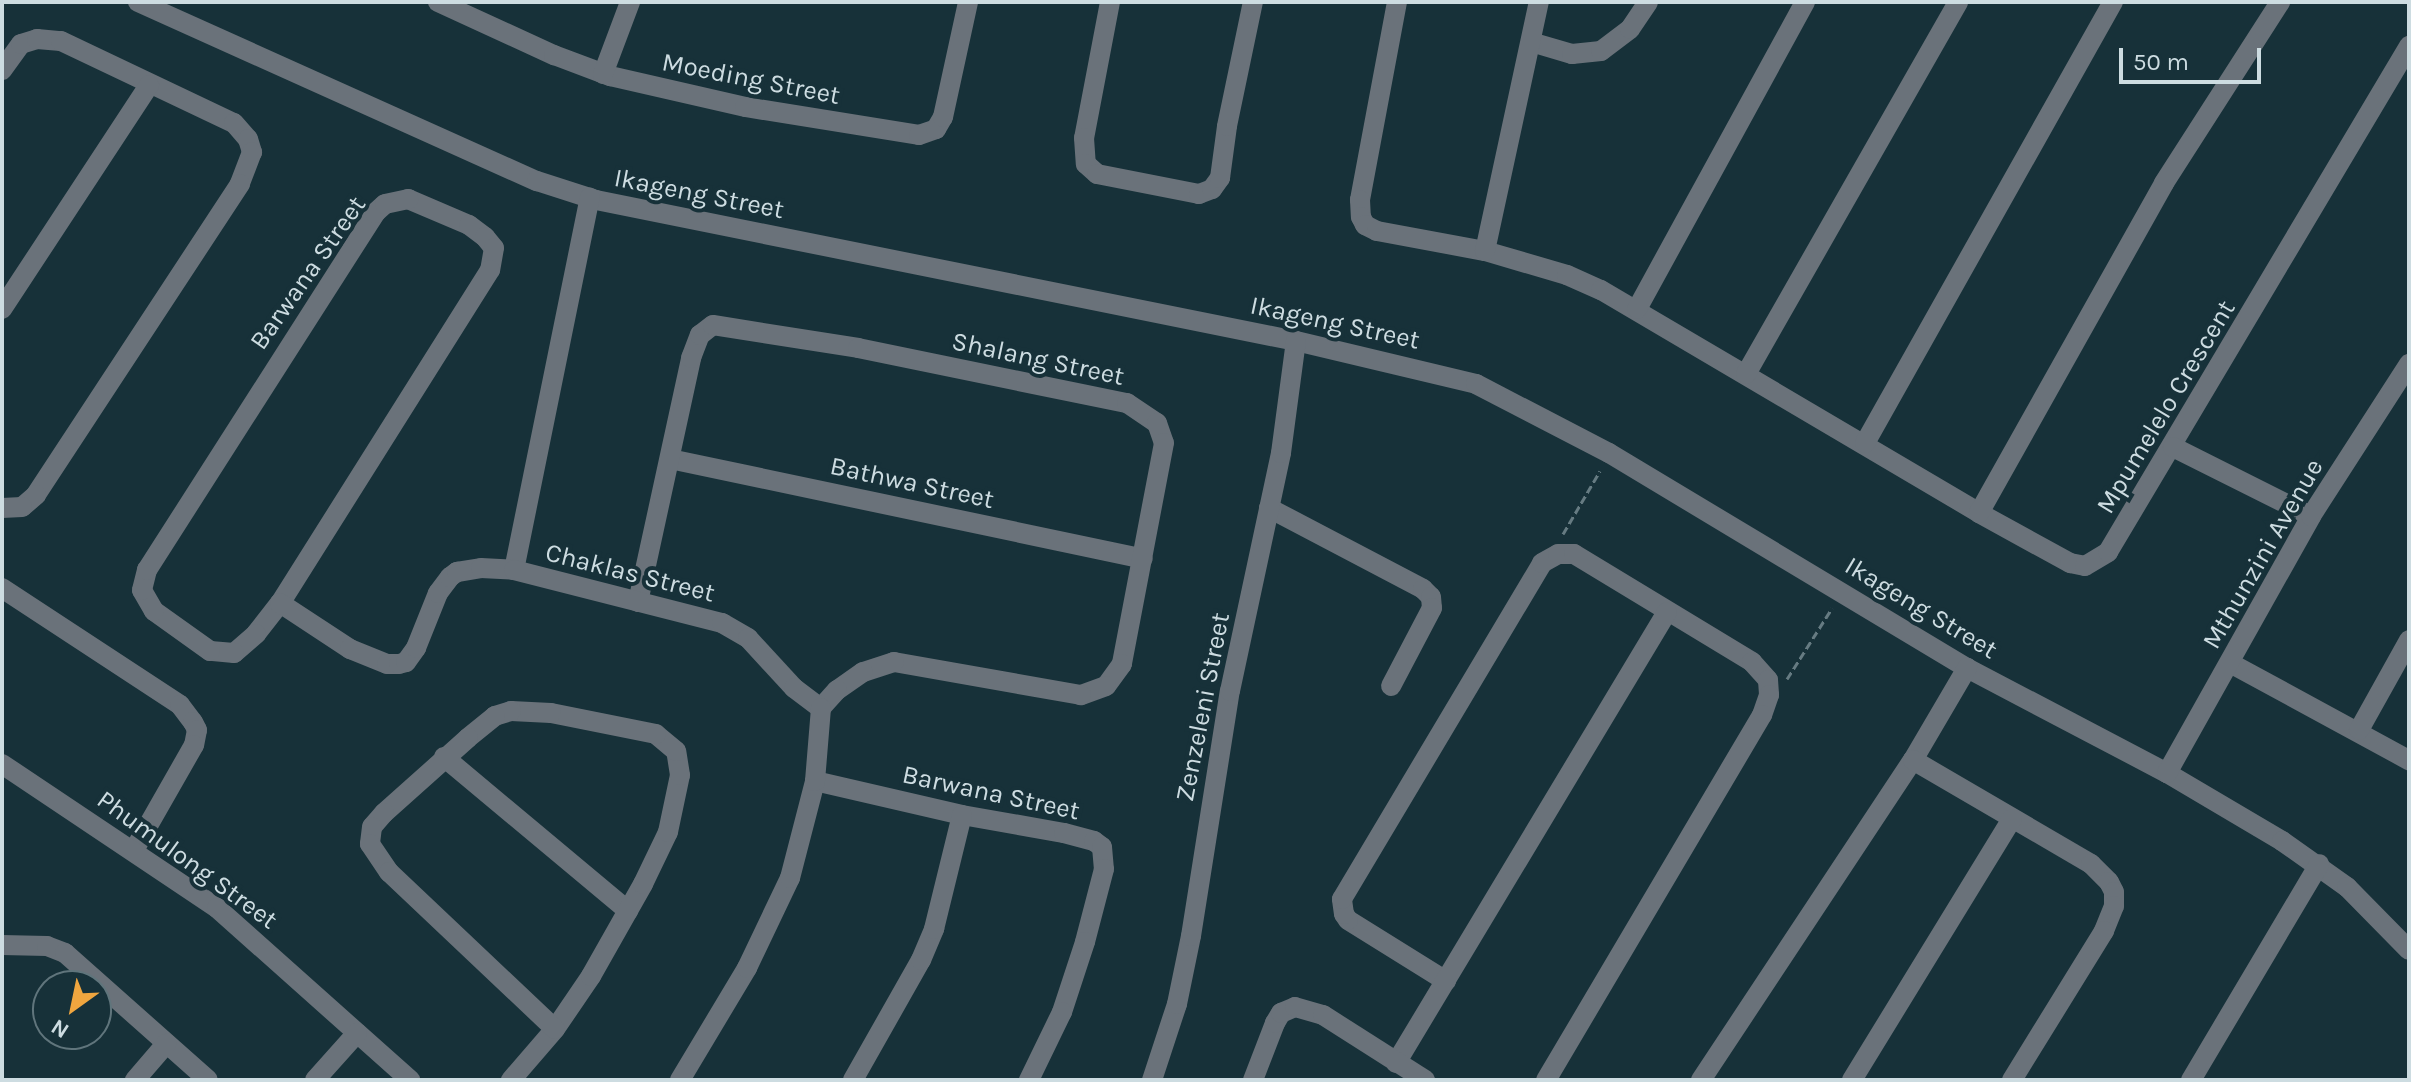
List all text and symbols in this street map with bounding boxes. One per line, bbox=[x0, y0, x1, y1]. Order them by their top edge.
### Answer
scale bar bbox=[2123, 32, 2265, 82]
street label: Moeding Street bbox=[659, 46, 843, 112]
text: 50 m bbox=[2133, 48, 2189, 76]
street label: Ikageng Street bbox=[612, 162, 786, 226]
street label: Barwana Street bbox=[243, 190, 373, 356]
street label: Ikageng Street bbox=[1248, 290, 1422, 356]
street label: Mpumelelo Crescent bbox=[2090, 295, 2242, 519]
street label: Shalang Street bbox=[949, 326, 1127, 392]
street label: Bathwa Street bbox=[827, 450, 997, 516]
street label: Mthunzini Avenue bbox=[2196, 453, 2330, 655]
street label: Chaklas Street bbox=[542, 537, 718, 609]
street label: Ikageng Street bbox=[1839, 550, 2003, 666]
street label: Zenzeleni Street bbox=[1169, 610, 1237, 804]
street label: Barwana Street bbox=[899, 759, 1083, 827]
street label: Phumulong Street bbox=[91, 784, 283, 936]
north arrow bbox=[32, 970, 112, 1050]
text: N bbox=[46, 1013, 74, 1044]

